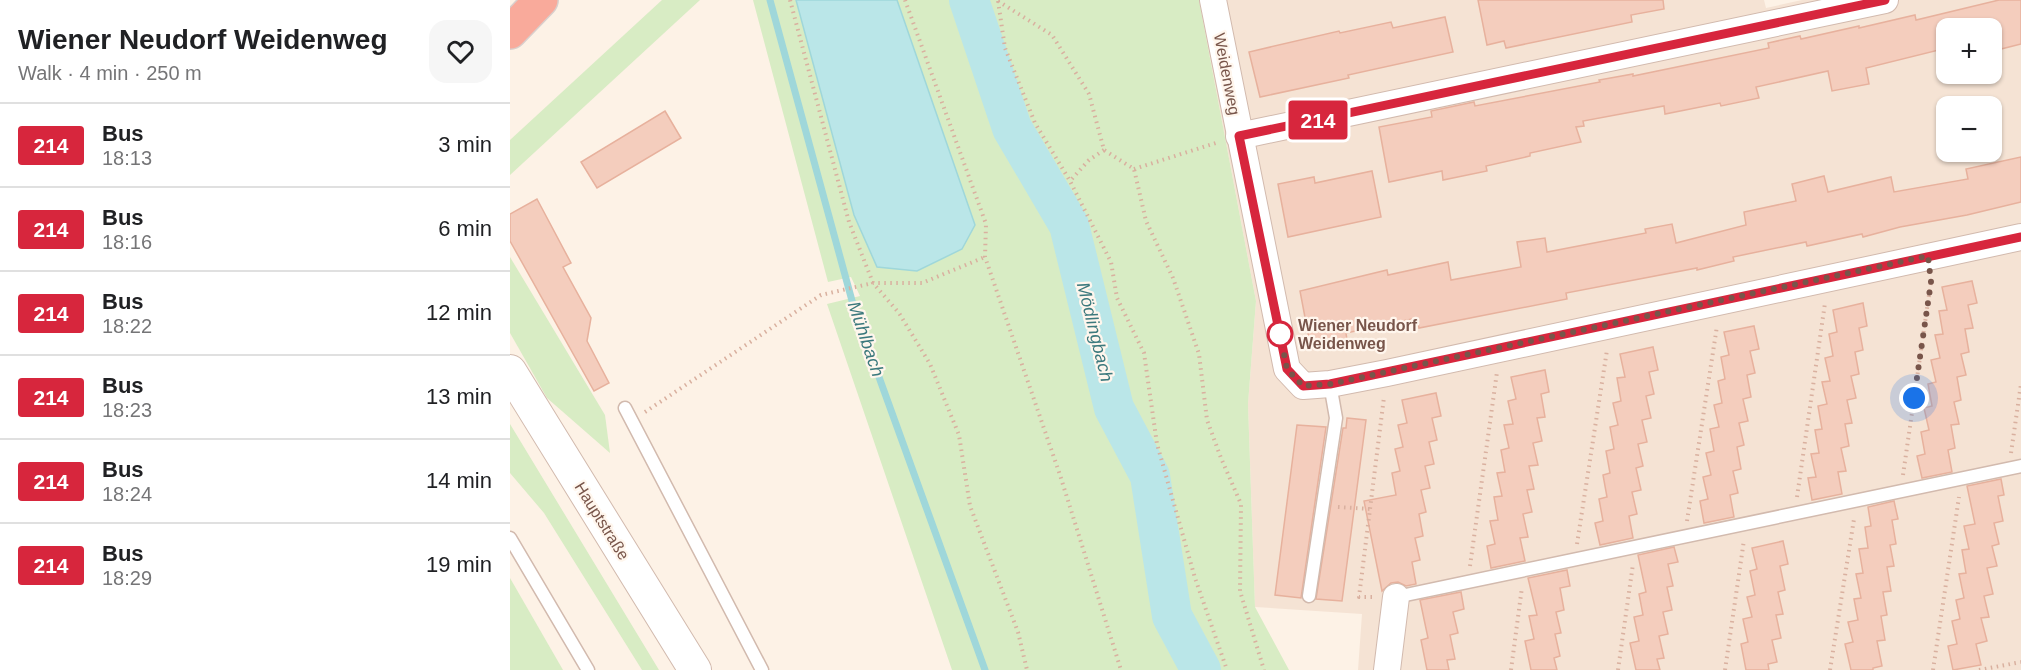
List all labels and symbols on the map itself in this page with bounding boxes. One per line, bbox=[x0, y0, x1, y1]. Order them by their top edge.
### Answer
street label: Weidenweg bbox=[1211, 31, 1243, 117]
line badge: 214 bbox=[1284, 100, 1352, 140]
water label: Mödlingbach bbox=[1073, 280, 1117, 384]
water label: Mühlbach bbox=[844, 299, 888, 379]
place label: Wiener Neudorf Weidenweg bbox=[1298, 317, 1418, 352]
marker: Wiener Neudorf Weidenweg bbox=[1267, 321, 1293, 347]
your location bbox=[1899, 383, 1929, 413]
street label: Hauptstraße bbox=[571, 479, 633, 563]

